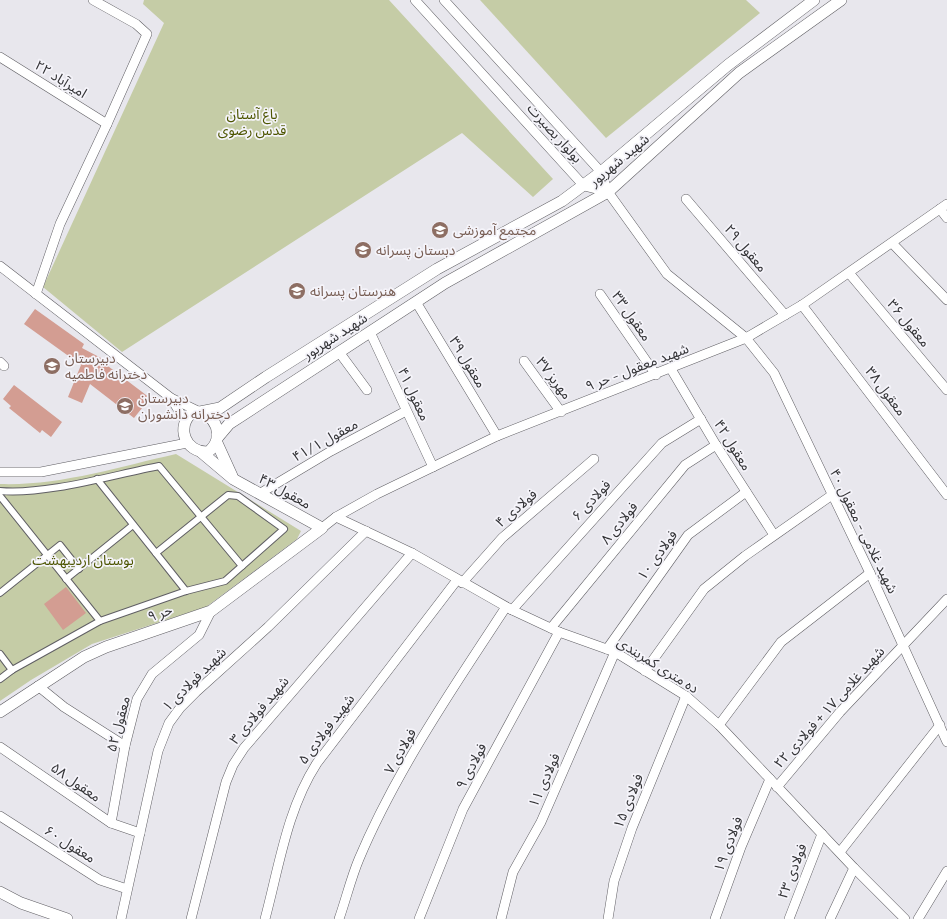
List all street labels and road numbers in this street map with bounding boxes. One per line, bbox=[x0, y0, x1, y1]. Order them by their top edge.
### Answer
street label: امیرآباد ۲۲ bbox=[32, 56, 90, 102]
street label: بولوار بصیرت bbox=[524, 100, 587, 167]
street label: شهید شهریور bbox=[584, 130, 653, 191]
street label: معقول ۲۹ bbox=[721, 220, 771, 276]
street label: معقول ۳۳ bbox=[608, 287, 656, 345]
street label: معقول ۳۶ bbox=[884, 295, 934, 351]
street label: شهید شهریور bbox=[299, 309, 371, 364]
street label: معقول ۳۹ bbox=[446, 333, 490, 391]
street label: شهید معقول - حر ۹ bbox=[583, 339, 691, 395]
street label: مهریز ۳۷ bbox=[532, 353, 576, 403]
street label: معقول ۳۸ bbox=[862, 363, 910, 419]
street label: معقول ۴۱ bbox=[394, 364, 434, 424]
street label: معقول ۴۱/۱ bbox=[289, 415, 361, 465]
street label: معقول ۴۲ bbox=[710, 416, 756, 474]
street label: شهید غلامی - معقول ۴۰ bbox=[826, 466, 902, 596]
street label: معقول ۴۳ bbox=[256, 469, 314, 513]
street label: فولادی ۶ bbox=[568, 476, 614, 524]
street label: فولادی ۴ bbox=[491, 485, 541, 531]
street label: فولادی ۸ bbox=[596, 498, 642, 548]
street label: فولادی ۱۰ bbox=[633, 526, 681, 584]
street label: حر ۹ bbox=[145, 600, 175, 626]
street label: ده متری کمربندی bbox=[614, 633, 702, 697]
street label: شهید غلامی ۱۷ + فولادی ۲۲ bbox=[770, 642, 888, 772]
street label: شهید فولادی ۱ bbox=[158, 643, 230, 715]
street label: شهید فولادی ۳ bbox=[225, 672, 293, 748]
street label: شهید فولادی ۵ bbox=[294, 690, 358, 768]
street label: معقول ۵۲ bbox=[102, 694, 134, 754]
street label: فولادی ۷ bbox=[380, 725, 420, 777]
street label: فولادی ۹ bbox=[451, 740, 491, 792]
street label: فولادی ۱۱ bbox=[524, 750, 564, 810]
street label: معقول ۵۸ bbox=[47, 758, 105, 806]
street label: فولادی ۱۵ bbox=[609, 771, 647, 831]
street label: فولادی ۱۹ bbox=[709, 814, 747, 874]
street label: معقول ۶۰ bbox=[41, 821, 99, 867]
street label: فولادی ۲۳ bbox=[773, 841, 811, 901]

